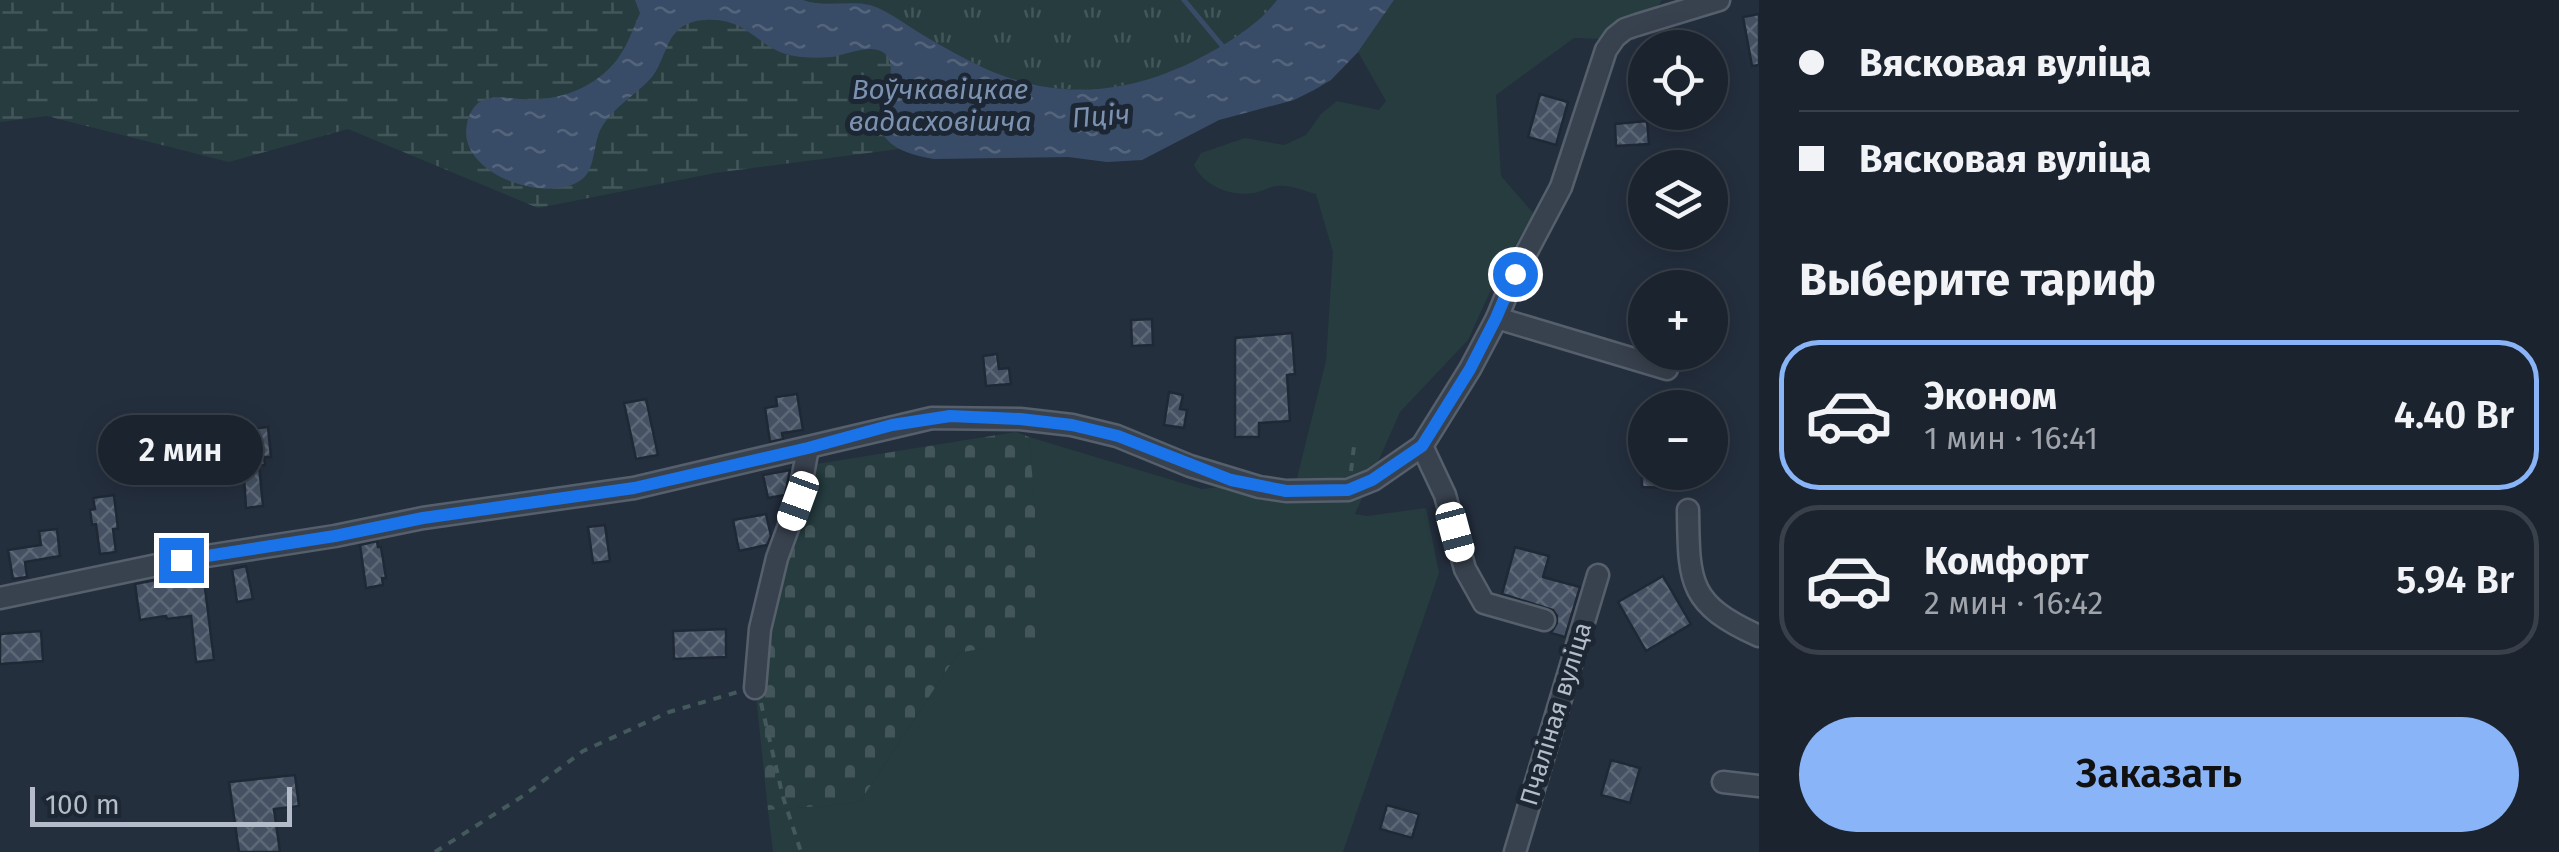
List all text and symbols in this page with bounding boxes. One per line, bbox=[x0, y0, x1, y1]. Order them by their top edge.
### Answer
map controls bbox=[1628, 30, 1728, 490]
button: locate bbox=[1628, 30, 1728, 130]
text: Вясковая вуліца bbox=[1859, 40, 2151, 86]
water label: Воўчкавіцкае вадасховішча bbox=[849, 73, 1031, 138]
water label: Пціч bbox=[1071, 98, 1131, 134]
text: Вясковая вуліца bbox=[1859, 136, 2151, 182]
button: layers bbox=[1628, 150, 1728, 250]
route start bbox=[1493, 252, 1538, 297]
text: Выберите тариф bbox=[1799, 253, 2156, 307]
button: + bbox=[1628, 270, 1728, 370]
icon: car bbox=[1804, 370, 1894, 460]
text: Эконом bbox=[1924, 373, 2057, 419]
button: − bbox=[1628, 390, 1728, 490]
text: 4.40 Br bbox=[2394, 392, 2514, 438]
callout: 2 мин bbox=[99, 415, 264, 485]
text: 1 мин · 16:41 bbox=[1924, 419, 2098, 457]
text: 2 мин bbox=[139, 431, 222, 469]
car bbox=[774, 468, 822, 534]
car bbox=[1433, 499, 1477, 565]
icon: car bbox=[1804, 535, 1894, 625]
route end bbox=[159, 538, 204, 583]
text: Комфорт bbox=[1924, 538, 2088, 584]
text: 5.94 Br bbox=[2396, 557, 2514, 603]
text: 2 мин · 16:42 bbox=[1924, 584, 2103, 622]
street label: Пчаліная вуліца bbox=[1514, 619, 1598, 809]
button: Заказать bbox=[1799, 717, 2519, 832]
scale bar bbox=[30, 782, 292, 826]
text: 100 m bbox=[45, 788, 120, 821]

